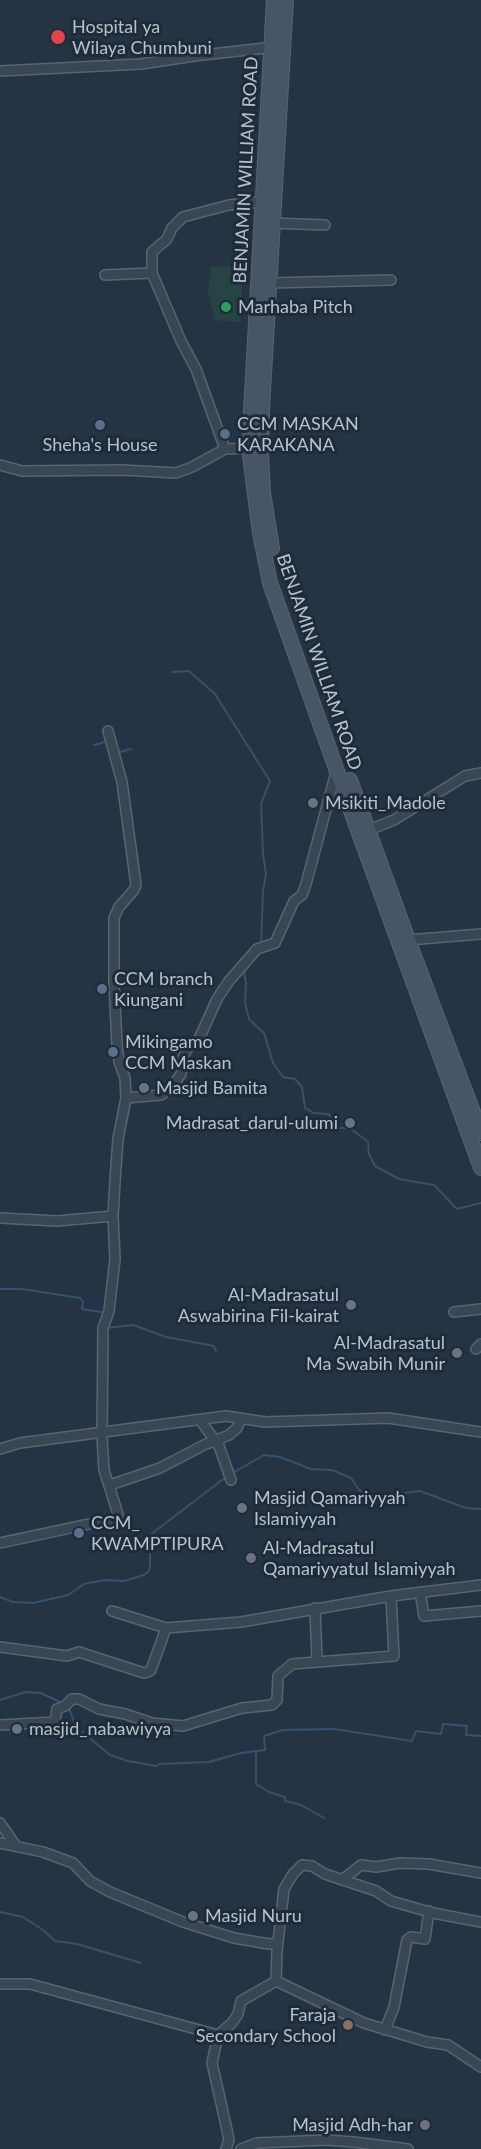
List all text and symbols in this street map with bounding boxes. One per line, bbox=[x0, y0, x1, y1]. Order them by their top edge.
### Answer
place label: Hospital ya Wilaya Chumbuni bbox=[72, 16, 212, 58]
marker: Hospital ya Wilaya Chumbuni bbox=[49, 28, 67, 46]
street label: BENJAMIN WILLIAM ROAD bbox=[229, 56, 263, 284]
place label: Marhaba Pitch bbox=[238, 296, 353, 318]
marker: Marhaba Pitch bbox=[219, 300, 233, 314]
place label: CCM MASKAN KARAKANA bbox=[237, 413, 359, 456]
marker: Sheha's House bbox=[93, 418, 107, 432]
marker: CCM MASKAN KARAKANA bbox=[218, 427, 232, 441]
place label: Sheha's House bbox=[43, 434, 157, 456]
street label: BENJAMIN WILLIAM ROAD bbox=[272, 551, 366, 773]
place label: Msikiti_Madole bbox=[325, 792, 446, 814]
marker: Msikiti_Madole bbox=[306, 796, 320, 810]
place label: CCM branch Kiungani bbox=[114, 968, 213, 1010]
marker: CCM branch Kiungani bbox=[95, 982, 109, 996]
place label: Mikingamo CCM Maskan bbox=[125, 1031, 231, 1074]
marker: Mikingamo CCM Maskan bbox=[106, 1045, 120, 1059]
place label: Masjid Bamita bbox=[156, 1077, 267, 1099]
marker: Masjid Bamita bbox=[137, 1081, 151, 1095]
place label: Madrasat_darul-ulumi bbox=[166, 1112, 338, 1134]
marker: Madrasat_darul-ulumi bbox=[343, 1116, 357, 1130]
place label: Al-Madrasatul Aswabirina Fil-kairat bbox=[178, 1284, 339, 1326]
marker: Al-Madrasatul Aswabirina Fil-kairat bbox=[344, 1298, 358, 1312]
place label: Al-Madrasatul Ma Swabih Munir bbox=[306, 1332, 445, 1374]
marker: Al-Madrasatul Ma Swabih Munir bbox=[450, 1346, 464, 1360]
place label: Masjid Qamariyyah Islamiyyah bbox=[254, 1487, 406, 1530]
marker: Masjid Qamariyyah Islamiyyah bbox=[235, 1501, 249, 1515]
place label: CCM_ KWAMPTIPURA bbox=[91, 1512, 224, 1555]
marker: CCM_ KWAMPTIPURA bbox=[72, 1526, 86, 1540]
place label: Al-Madrasatul Qamariyyatul Islamiyyah bbox=[263, 1537, 456, 1580]
marker: Al-Madrasatul Qamariyyatul Islamiyyah bbox=[244, 1551, 258, 1565]
place label: masjid_nabawiyya bbox=[29, 1718, 171, 1740]
marker: masjid_nabawiyya bbox=[10, 1722, 24, 1736]
place label: Masjid Nuru bbox=[205, 1905, 302, 1927]
marker: Masjid Nuru bbox=[186, 1909, 200, 1923]
place label: Faraja Secondary School bbox=[196, 2004, 336, 2046]
marker: Faraja Secondary School bbox=[341, 2018, 355, 2032]
place label: Masjid Adh-har bbox=[292, 2114, 413, 2136]
marker: Masjid Adh-har bbox=[418, 2118, 432, 2132]

